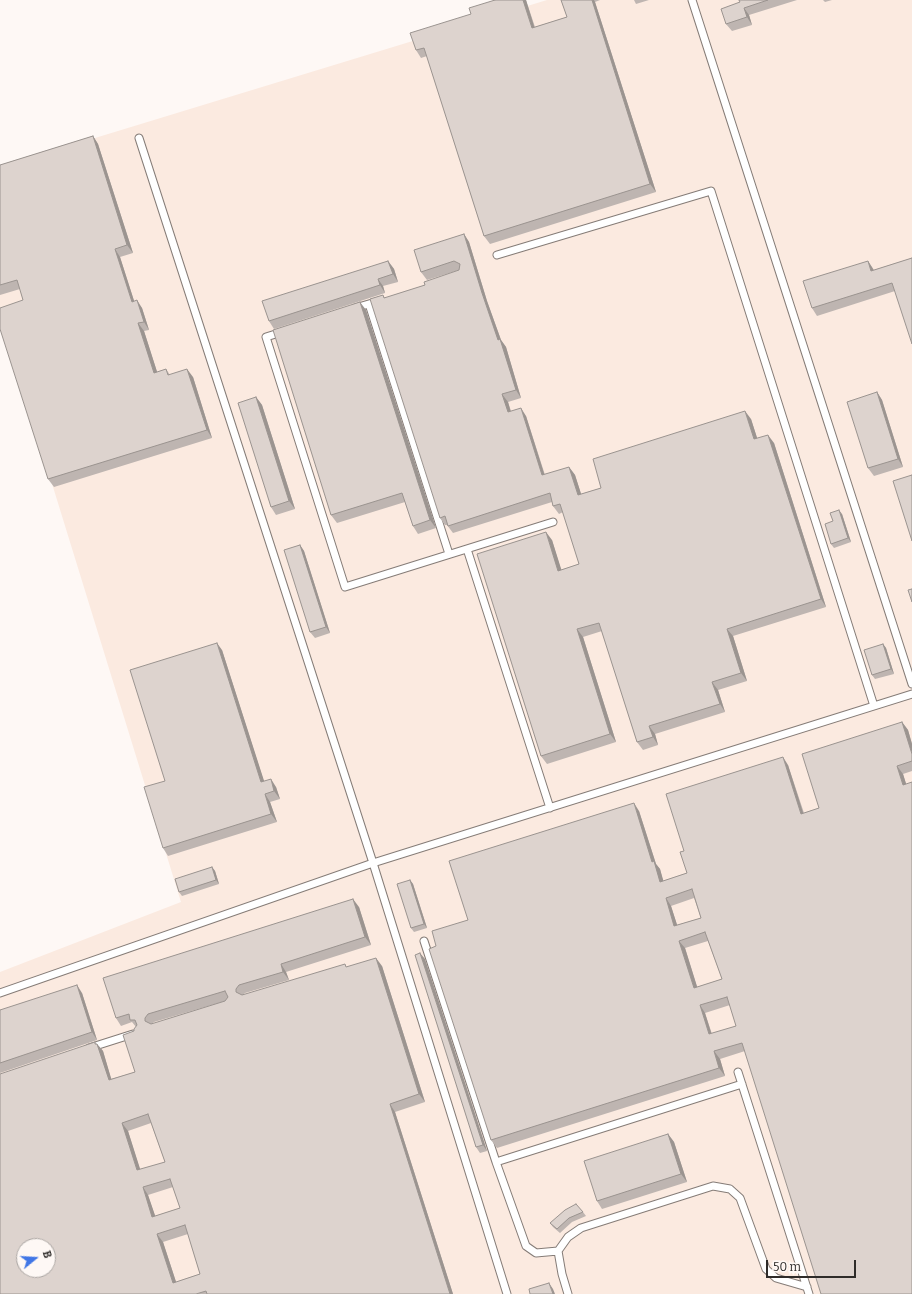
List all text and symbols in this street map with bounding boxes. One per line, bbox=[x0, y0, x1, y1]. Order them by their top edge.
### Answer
north arrow bbox=[16, 1238, 56, 1278]
text: B bbox=[40, 1249, 54, 1260]
scale bar bbox=[768, 1252, 858, 1278]
text: 50 m bbox=[773, 1260, 801, 1274]

